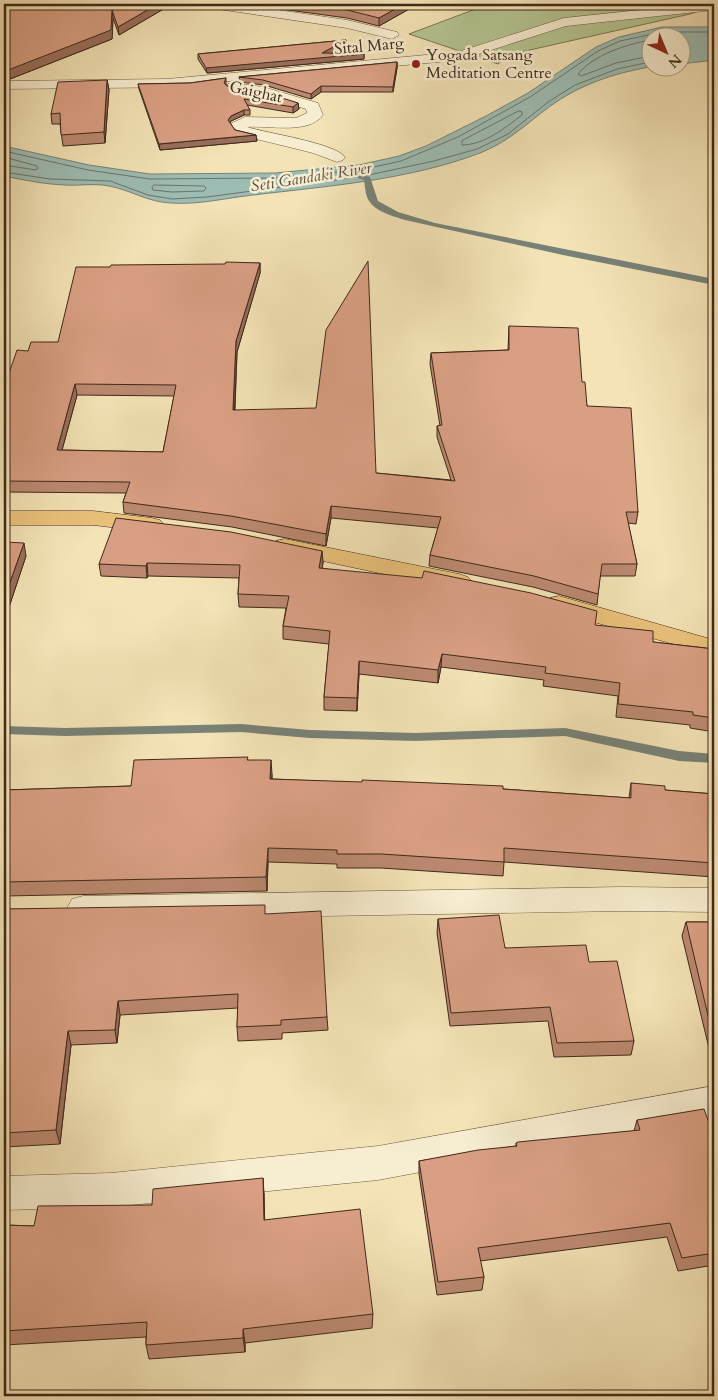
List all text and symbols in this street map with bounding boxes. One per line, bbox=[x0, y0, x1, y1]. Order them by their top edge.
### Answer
north arrow bbox=[640, 28, 690, 78]
street label: Sital Marg bbox=[333, 32, 405, 60]
place label: Yogada Satsang Meditation Centre bbox=[426, 44, 552, 84]
text: N bbox=[664, 50, 686, 72]
marker: Yogada Satsang Meditation Centre bbox=[410, 58, 422, 70]
street label: Gaighat bbox=[227, 76, 285, 108]
water label: Seti Gandaki River bbox=[249, 156, 374, 197]

